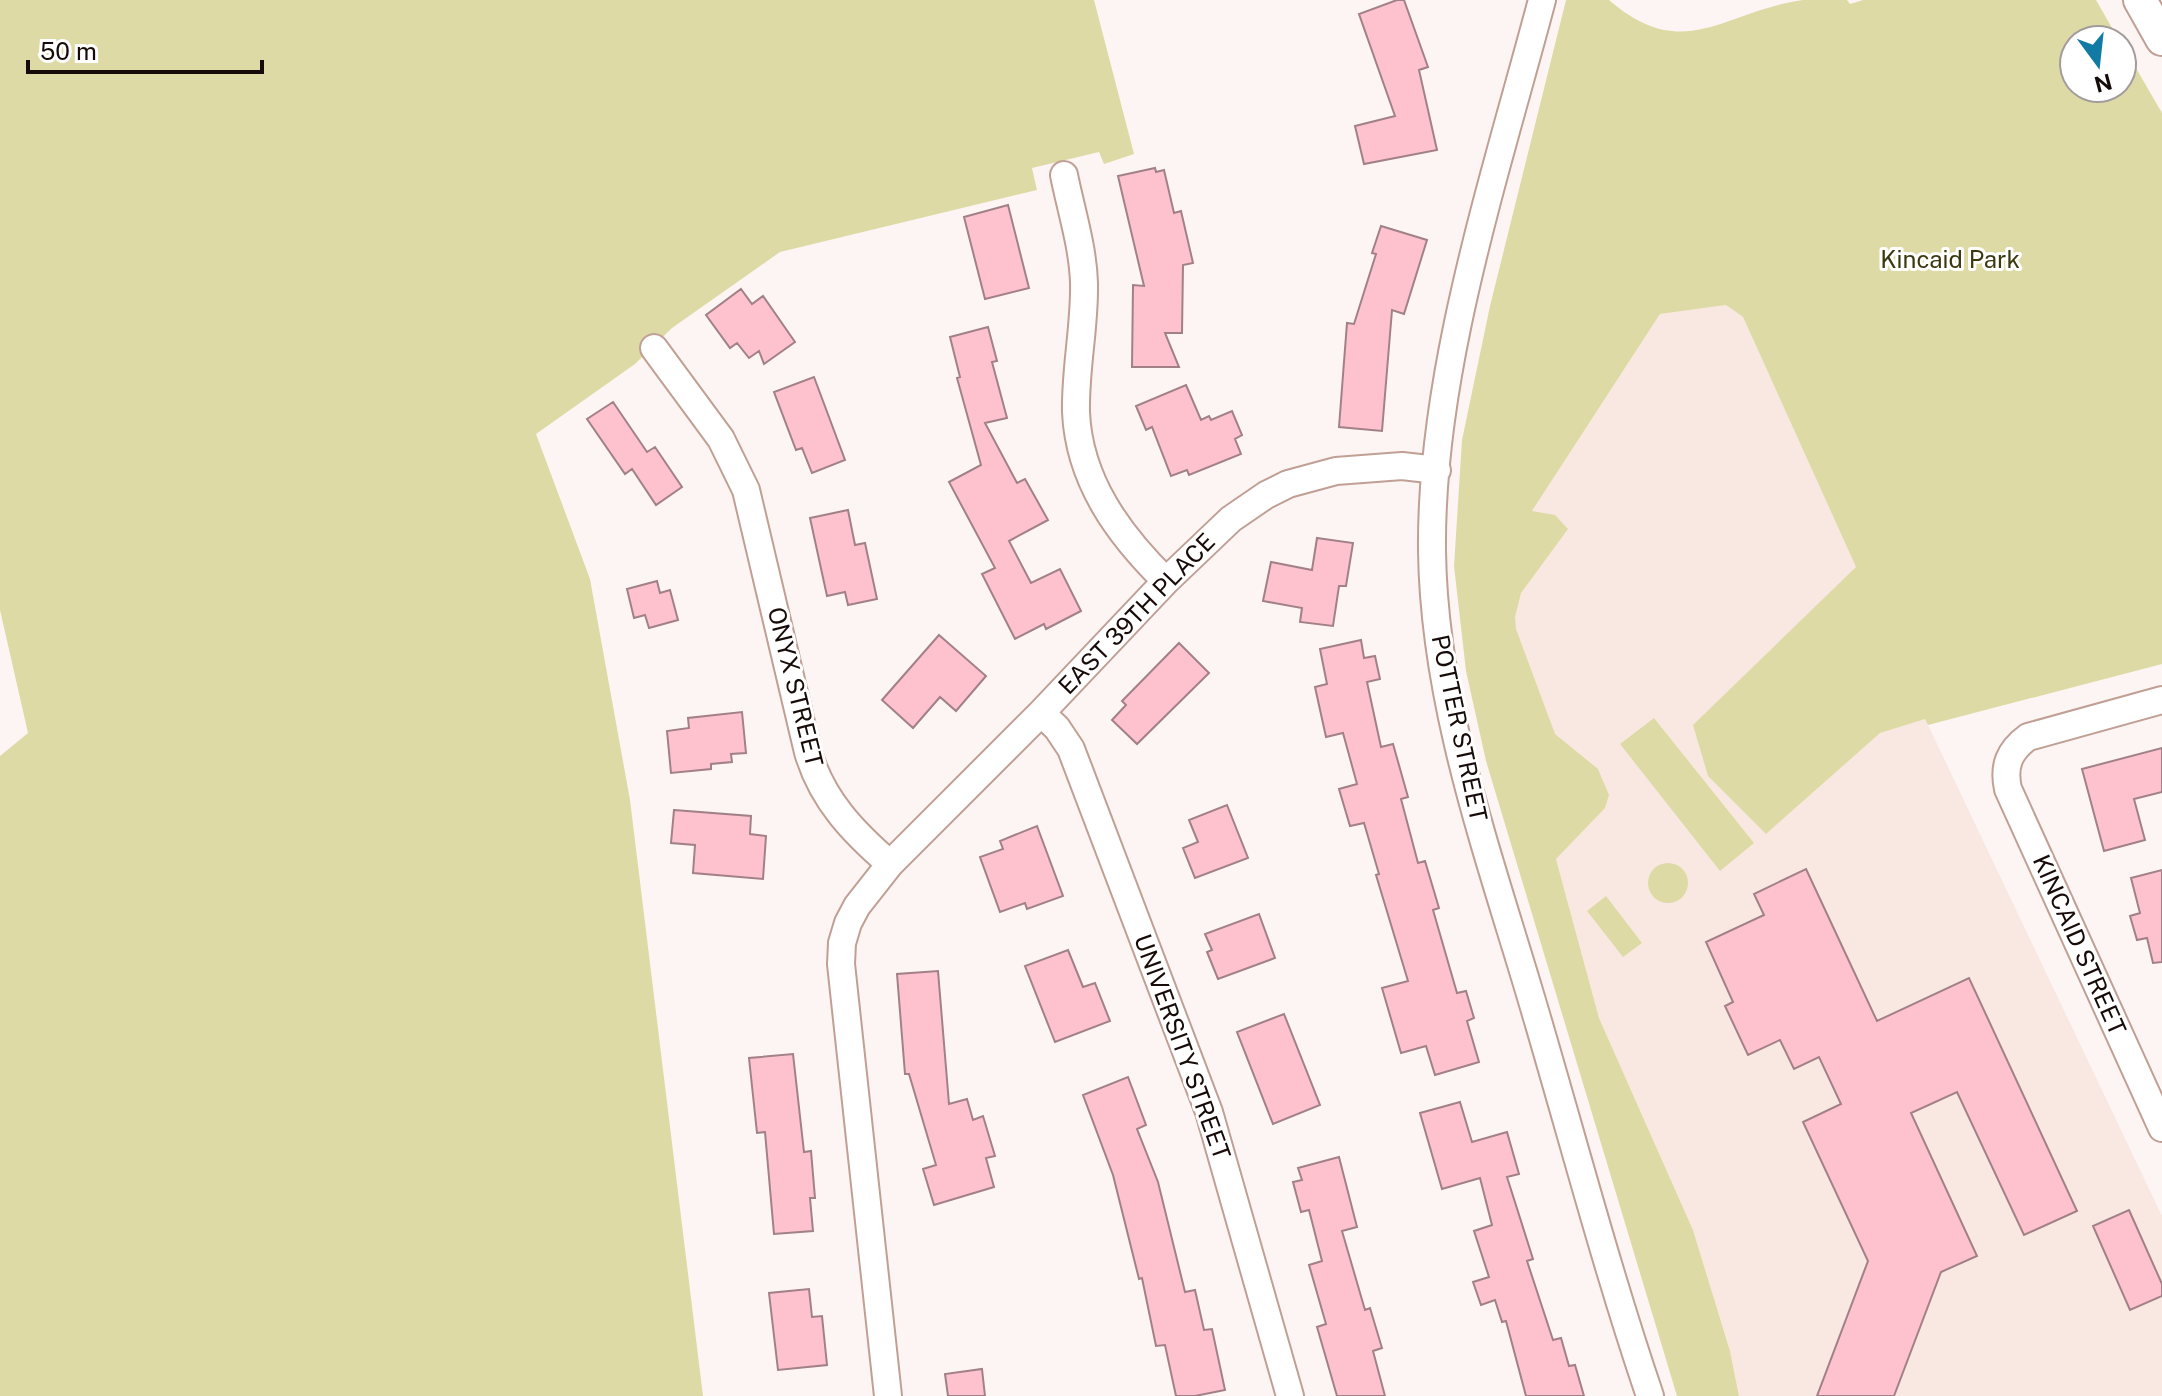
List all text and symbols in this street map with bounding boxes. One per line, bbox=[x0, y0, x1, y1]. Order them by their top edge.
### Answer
scale bar bbox=[28, 24, 262, 74]
north arrow bbox=[2058, 24, 2138, 104]
text: 50 m bbox=[40, 37, 97, 65]
text: N bbox=[2091, 69, 2115, 98]
park label: Kincaid Park bbox=[1880, 245, 2020, 273]
street label: EAST 39TH PLACE bbox=[1052, 527, 1220, 700]
street label: ONYX STREET bbox=[763, 604, 829, 770]
street label: POTTER STREET bbox=[1427, 632, 1493, 824]
street label: KINCAID STREET bbox=[2028, 850, 2132, 1039]
street label: UNIVERSITY STREET bbox=[1129, 930, 1237, 1163]

